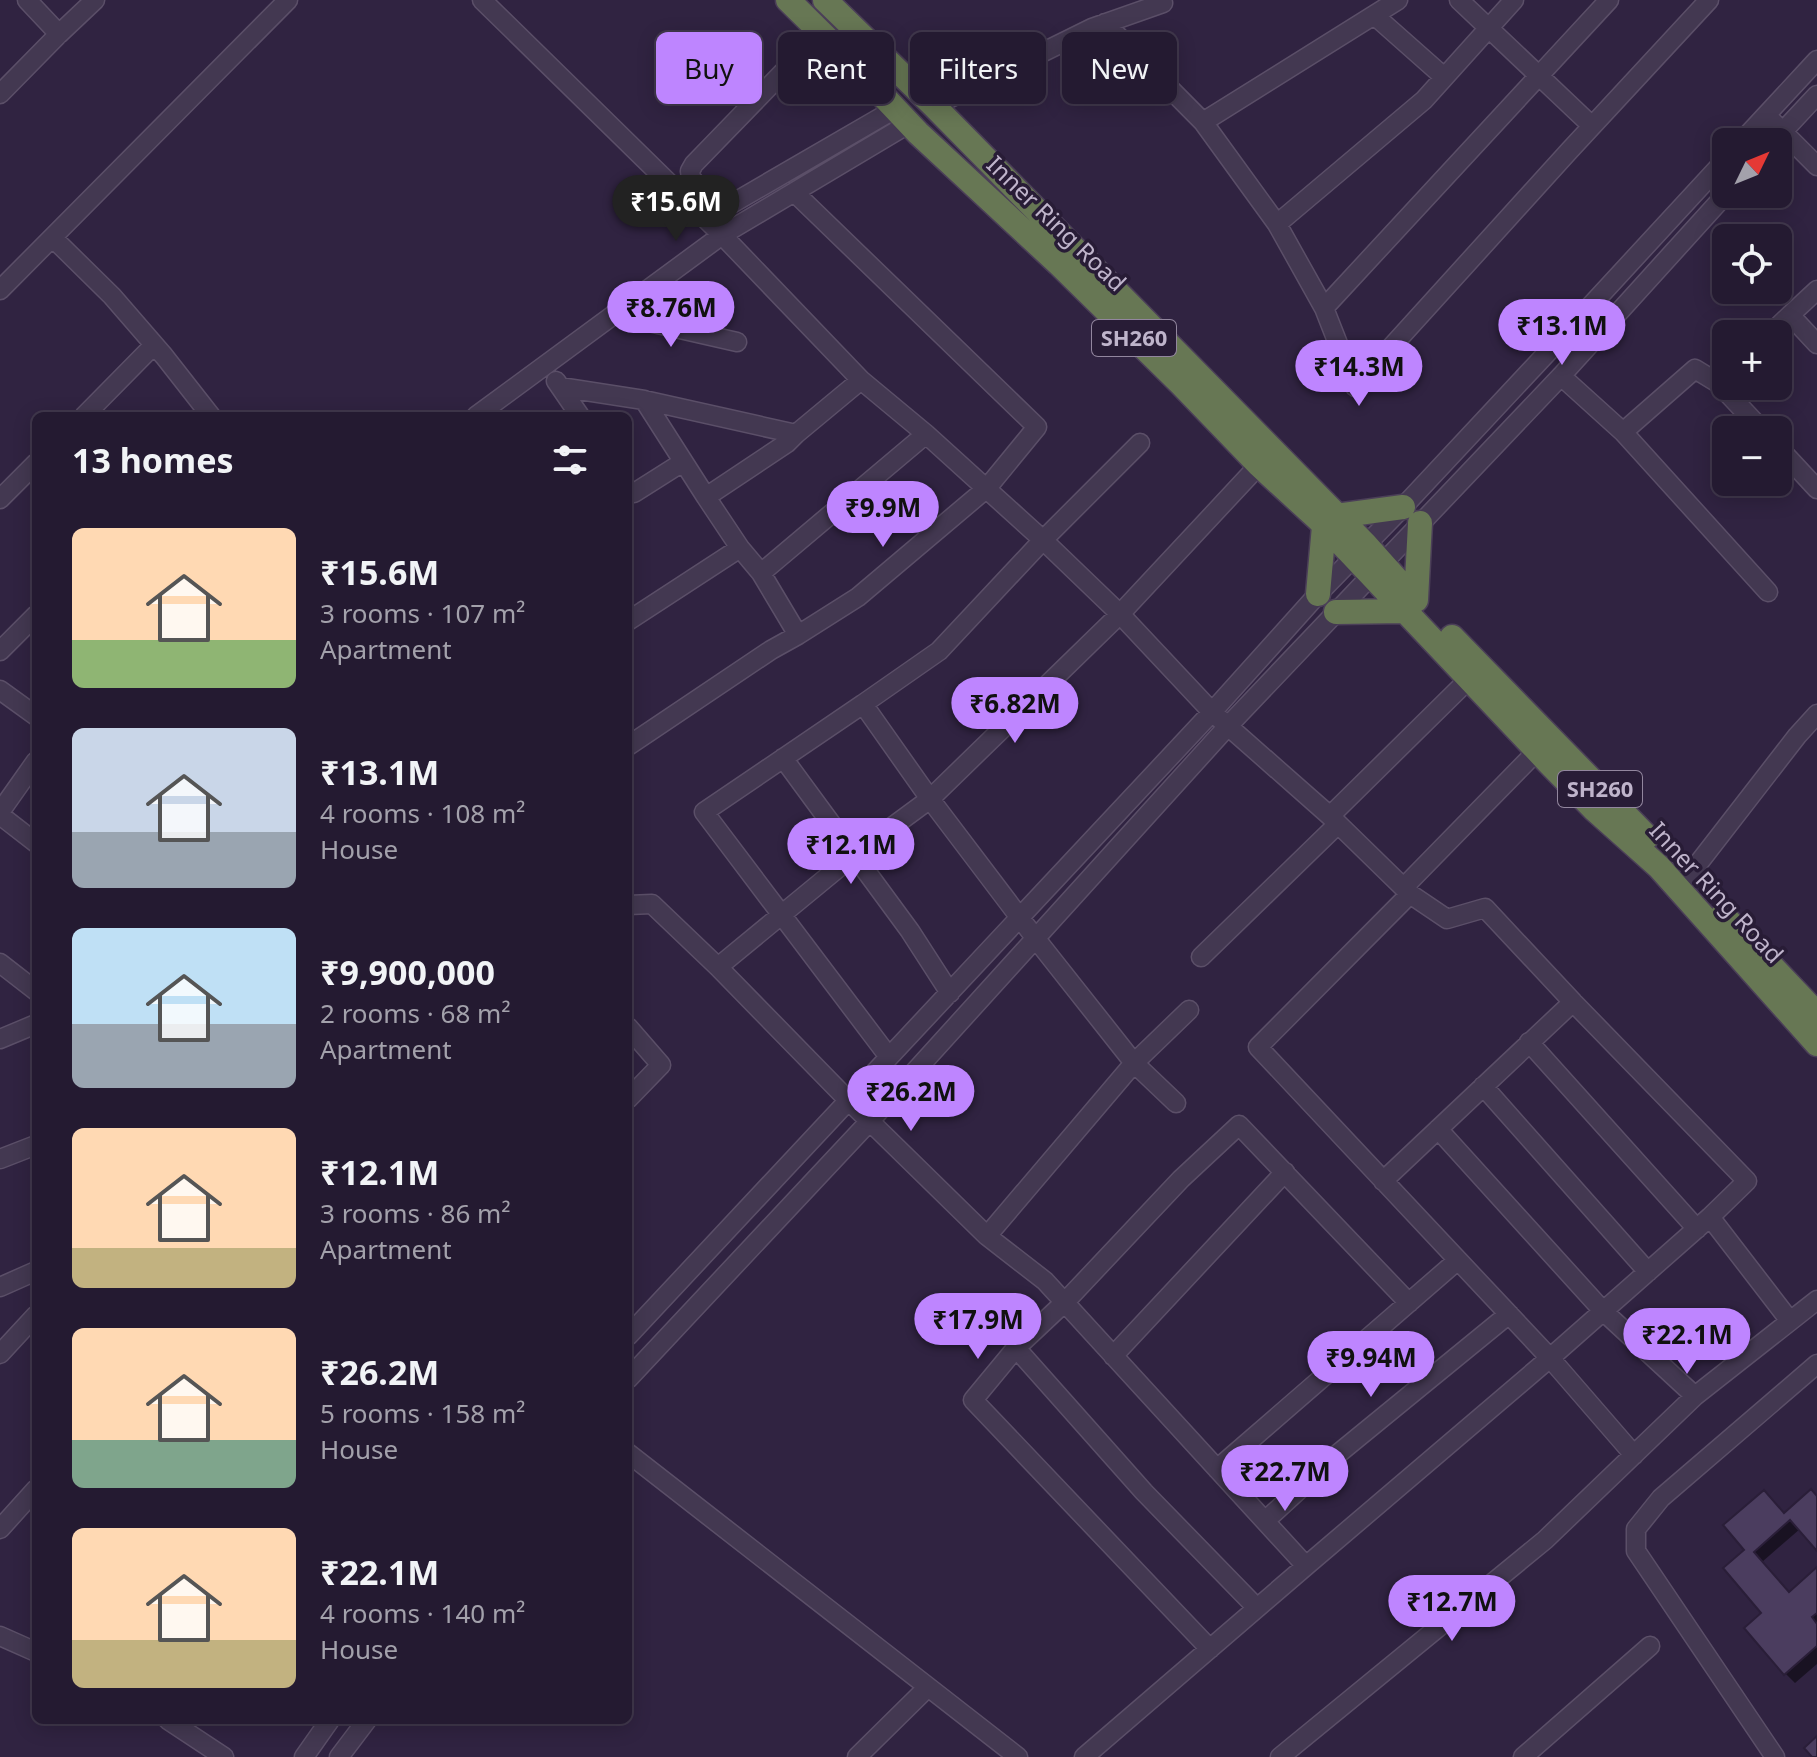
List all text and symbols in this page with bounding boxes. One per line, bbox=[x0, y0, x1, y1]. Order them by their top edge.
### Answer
chip: Buy bbox=[656, 32, 762, 104]
chip: Rent bbox=[778, 32, 894, 104]
chip: Filters bbox=[910, 32, 1046, 104]
chip: New bbox=[1062, 32, 1177, 104]
north arrow bbox=[1712, 128, 1792, 208]
map controls bbox=[1712, 128, 1792, 496]
street label: Inner Ring Road bbox=[980, 148, 1134, 298]
pin: ₹15.6M bbox=[611, 175, 741, 243]
text: ₹15.6M bbox=[630, 183, 722, 219]
button: locate bbox=[1712, 224, 1792, 304]
pin: ₹8.76M bbox=[606, 281, 736, 349]
text: ₹8.76M bbox=[625, 289, 717, 325]
pin: ₹13.1M bbox=[1497, 299, 1627, 367]
text: ₹13.1M bbox=[1516, 307, 1608, 343]
road number: SH260 bbox=[1092, 320, 1176, 356]
button: + bbox=[1712, 320, 1792, 400]
pin: ₹14.3M bbox=[1294, 340, 1424, 408]
text: ₹14.3M bbox=[1313, 348, 1405, 384]
button: − bbox=[1712, 416, 1792, 496]
text: 13 homes bbox=[72, 437, 234, 483]
icon: filters bbox=[548, 438, 592, 482]
pin: ₹9.9M bbox=[827, 481, 939, 549]
text: ₹9.9M bbox=[845, 489, 921, 525]
text: ₹15.6M bbox=[320, 549, 439, 595]
icon: home bbox=[136, 560, 232, 656]
text: 3 rooms · 107 m² bbox=[320, 595, 525, 631]
text: Apartment bbox=[320, 631, 452, 667]
pin: ₹6.82M bbox=[950, 677, 1080, 745]
text: ₹6.82M bbox=[969, 685, 1061, 721]
text: ₹13.1M bbox=[320, 749, 439, 795]
icon: home bbox=[136, 760, 232, 856]
road number: SH260 bbox=[1558, 771, 1642, 807]
text: 4 rooms · 108 m² bbox=[320, 795, 525, 831]
street label: Inner Ring Road bbox=[1643, 814, 1791, 970]
pin: ₹12.1M bbox=[786, 818, 916, 886]
text: ₹12.1M bbox=[805, 826, 897, 862]
text: House bbox=[320, 831, 398, 867]
text: ₹9,900,000 bbox=[320, 949, 495, 995]
icon: home bbox=[136, 960, 232, 1056]
text: 2 rooms · 68 m² bbox=[320, 995, 510, 1031]
text: Apartment bbox=[320, 1031, 452, 1067]
pin: ₹26.2M bbox=[846, 1065, 976, 1133]
text: ₹26.2M bbox=[865, 1073, 957, 1109]
text: ₹12.1M bbox=[320, 1149, 439, 1195]
icon: home bbox=[136, 1160, 232, 1256]
text: 3 rooms · 86 m² bbox=[320, 1195, 510, 1231]
text: Apartment bbox=[320, 1231, 452, 1267]
pin: ₹17.9M bbox=[913, 1293, 1043, 1361]
text: ₹17.9M bbox=[932, 1301, 1024, 1337]
pin: ₹22.1M bbox=[1622, 1308, 1752, 1376]
text: ₹22.1M bbox=[1641, 1316, 1733, 1352]
pin: ₹9.94M bbox=[1306, 1331, 1436, 1399]
text: ₹9.94M bbox=[1325, 1339, 1417, 1375]
text: ₹26.2M bbox=[320, 1349, 439, 1395]
icon: home bbox=[136, 1360, 232, 1456]
text: 5 rooms · 158 m² bbox=[320, 1395, 525, 1431]
text: House bbox=[320, 1431, 398, 1467]
pin: ₹22.7M bbox=[1220, 1445, 1350, 1513]
text: ₹22.7M bbox=[1239, 1453, 1331, 1489]
text: ₹22.1M bbox=[320, 1549, 439, 1595]
icon: home bbox=[136, 1560, 232, 1656]
pin: ₹12.7M bbox=[1387, 1575, 1517, 1643]
text: ₹12.7M bbox=[1406, 1583, 1498, 1619]
text: 4 rooms · 140 m² bbox=[320, 1595, 525, 1631]
text: House bbox=[320, 1631, 398, 1667]

